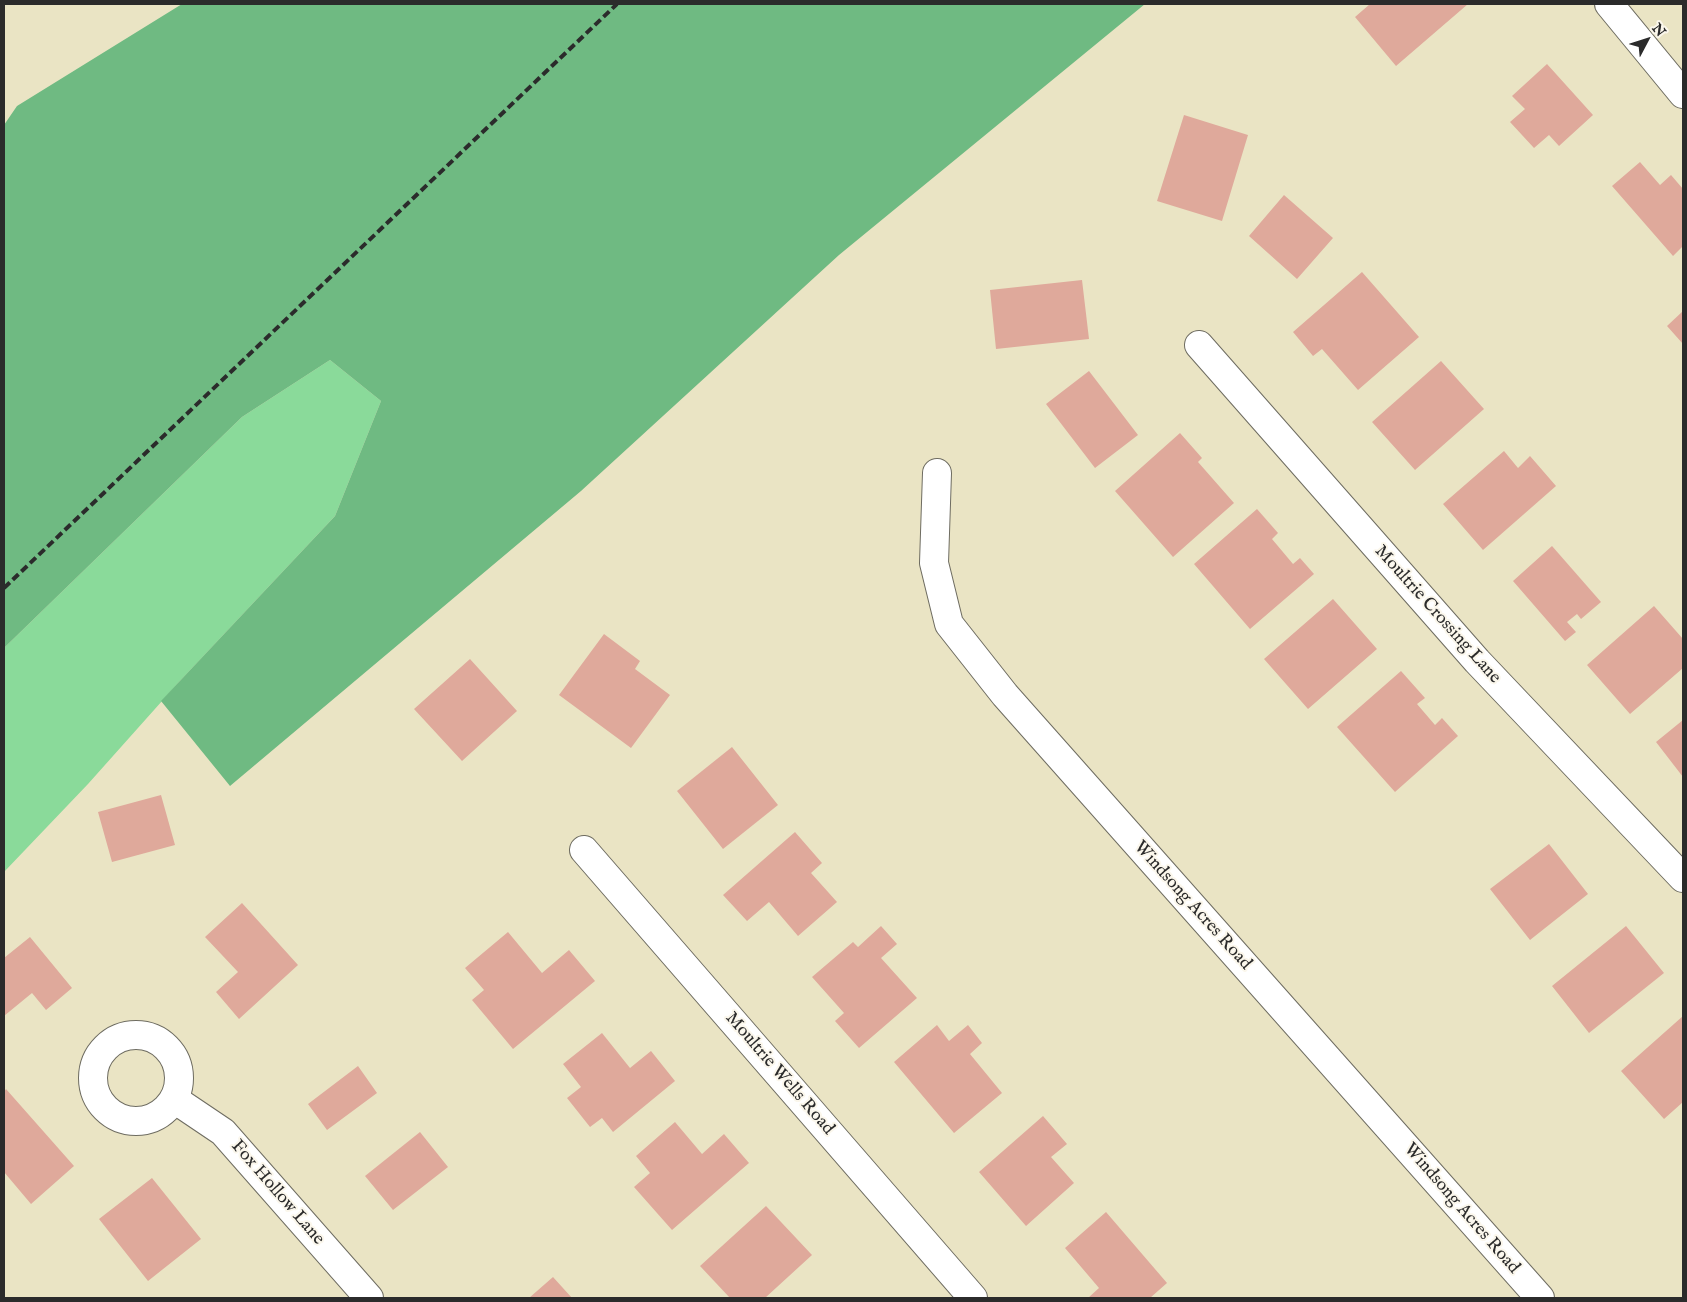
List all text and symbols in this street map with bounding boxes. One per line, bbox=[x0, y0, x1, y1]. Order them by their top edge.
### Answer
north arrow bbox=[1622, 15, 1672, 65]
text: N bbox=[1648, 20, 1669, 41]
street label: Moultrie Crossing Lane bbox=[1369, 541, 1505, 689]
street label: Windsong Acres Road bbox=[1128, 837, 1256, 975]
street label: Moultrie Wells Road bbox=[720, 1008, 838, 1140]
street label: Fox Hollow Lane bbox=[226, 1136, 328, 1250]
street label: Windsong Acres Road bbox=[1398, 1139, 1524, 1279]

